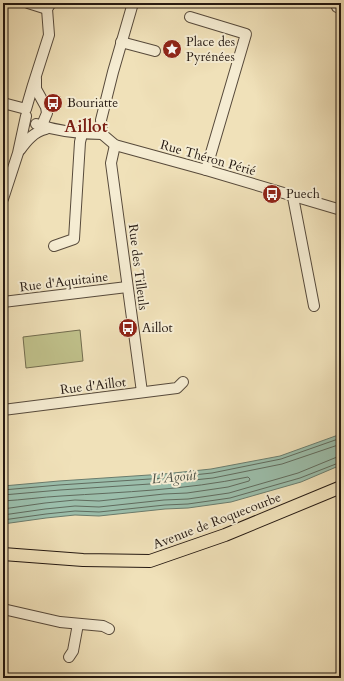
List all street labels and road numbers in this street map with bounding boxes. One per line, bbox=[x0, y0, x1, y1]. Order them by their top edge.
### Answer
street label: Rue Théron Périé bbox=[158, 136, 258, 180]
street label: Rue des Tilleuls bbox=[124, 223, 152, 311]
street label: Rue d'Aquitaine bbox=[19, 268, 109, 296]
street label: Rue d'Aillot bbox=[59, 373, 127, 399]
street label: Avenue de Roquecourbe bbox=[150, 488, 284, 554]

